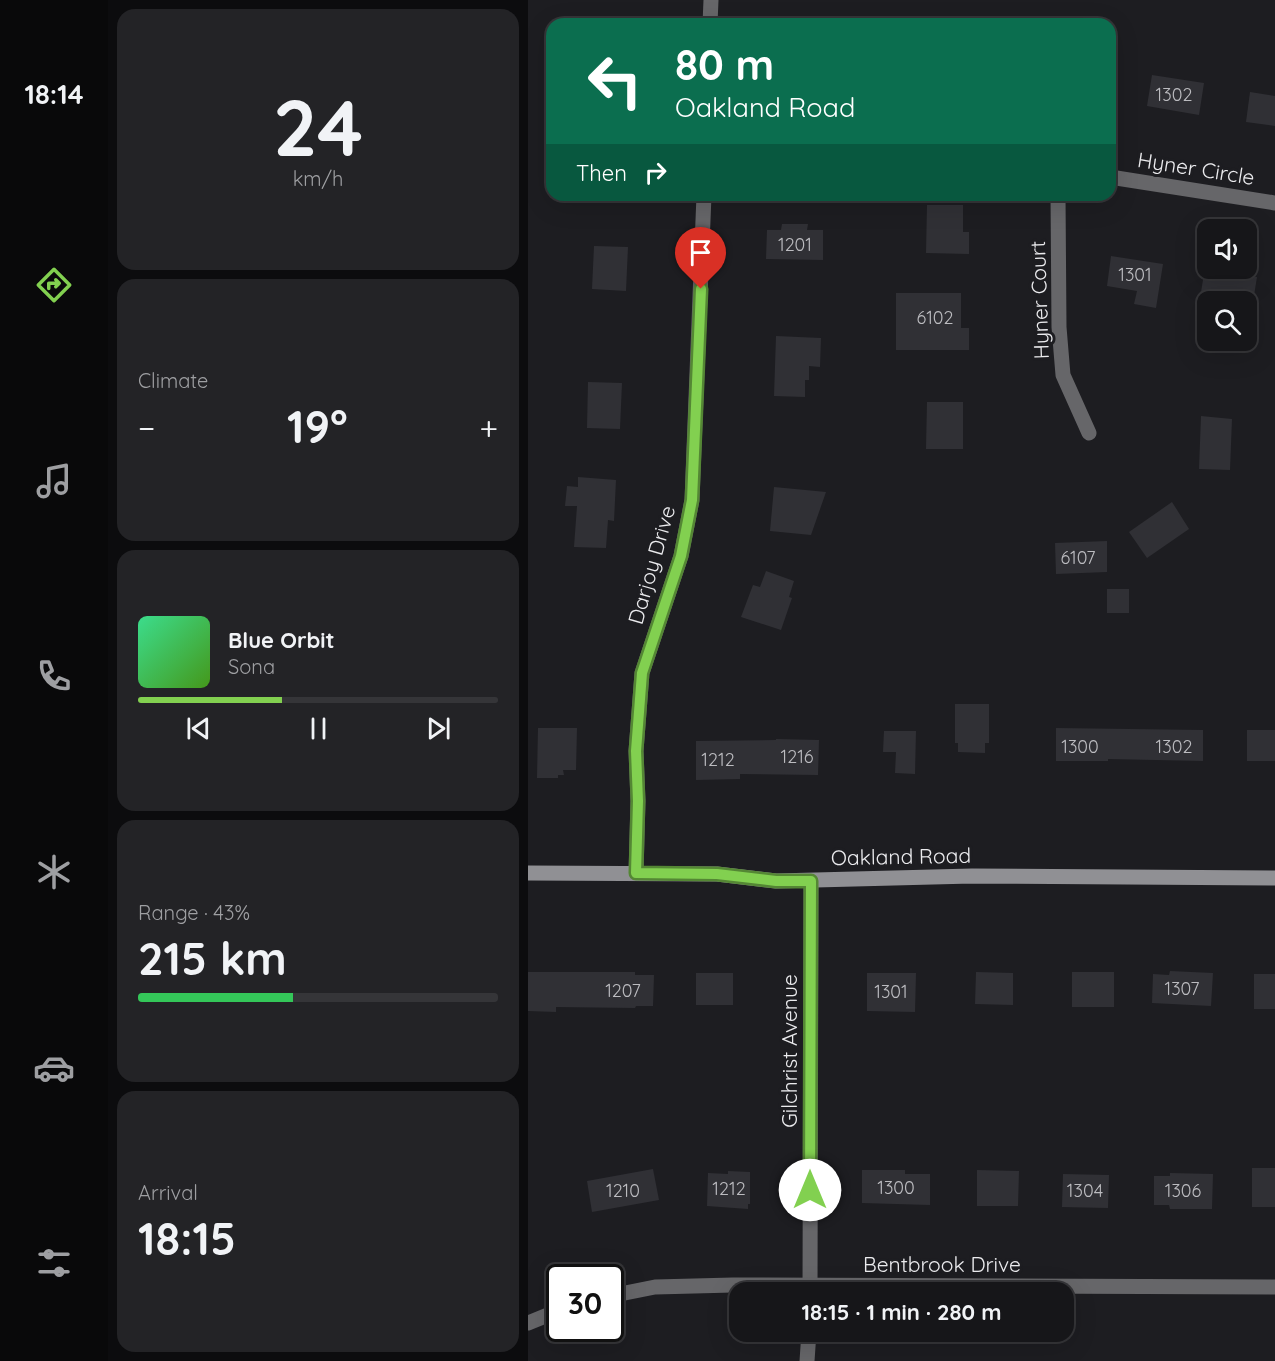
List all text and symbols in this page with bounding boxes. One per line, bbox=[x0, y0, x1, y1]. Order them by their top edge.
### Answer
text: 80 m bbox=[675, 38, 774, 91]
icon: left bbox=[576, 42, 654, 120]
text: 18:14 bbox=[24, 77, 84, 111]
text: 24 bbox=[273, 78, 363, 176]
house number: 1302 bbox=[1156, 83, 1192, 106]
text: Oakland Road bbox=[675, 90, 855, 124]
street label: Hyner Circle bbox=[1136, 146, 1256, 190]
icon: right bbox=[639, 156, 672, 189]
text: Then bbox=[576, 159, 627, 187]
text: km/h bbox=[293, 166, 343, 191]
map controls bbox=[1197, 219, 1257, 351]
button: sound bbox=[1197, 219, 1257, 279]
pin bbox=[675, 227, 726, 289]
house number: 1201 bbox=[778, 233, 812, 256]
icon: arrive bbox=[684, 236, 717, 269]
street label: Hyner Court bbox=[1024, 240, 1054, 360]
house number: 1301 bbox=[1118, 263, 1152, 286]
icon: directions bbox=[33, 264, 75, 306]
button: search bbox=[1197, 291, 1257, 351]
house number: 6102 bbox=[917, 306, 953, 329]
text: Climate bbox=[138, 368, 208, 393]
text: 19° bbox=[287, 398, 348, 454]
text: − bbox=[138, 407, 155, 448]
text: + bbox=[479, 407, 498, 448]
icon: music bbox=[33, 460, 75, 502]
street label: Darjoy Drive bbox=[622, 502, 680, 627]
house number: 6107 bbox=[1060, 546, 1096, 569]
text: Blue Orbit bbox=[228, 626, 334, 654]
text: Sona bbox=[228, 654, 275, 679]
icon: phone bbox=[33, 655, 75, 697]
icon: previous bbox=[182, 712, 215, 745]
icon: pause bbox=[302, 712, 335, 745]
icon: next bbox=[422, 712, 455, 745]
house number: 1300 bbox=[1061, 735, 1099, 758]
house number: 1302 bbox=[1156, 735, 1192, 758]
house number: 1216 bbox=[781, 745, 814, 768]
house number: 1212 bbox=[701, 748, 735, 771]
street label: Oakland Road bbox=[831, 842, 971, 870]
icon: climate bbox=[33, 851, 75, 893]
text: Range · 43% bbox=[138, 900, 250, 925]
text: 215 km bbox=[138, 930, 287, 986]
street label: Gilchrist Avenue bbox=[776, 974, 802, 1128]
house number: 1307 bbox=[1164, 977, 1200, 1000]
house number: 1207 bbox=[605, 979, 641, 1002]
house number: 1301 bbox=[874, 980, 908, 1003]
icon: car bbox=[33, 1047, 75, 1089]
position arrow bbox=[778, 1158, 842, 1222]
house number: 1300 bbox=[877, 1176, 915, 1199]
house number: 1212 bbox=[712, 1177, 746, 1200]
house number: 1210 bbox=[606, 1179, 640, 1202]
house number: 1304 bbox=[1067, 1179, 1103, 1202]
house number: 1306 bbox=[1165, 1179, 1202, 1202]
text: Arrival bbox=[138, 1180, 198, 1205]
text: 18:15 bbox=[138, 1210, 236, 1266]
icon: filters bbox=[33, 1242, 75, 1284]
street label: Bentbrook Drive bbox=[863, 1251, 1021, 1277]
speed limit sign: 30 bbox=[546, 1264, 624, 1342]
text: 18:15 · 1 min · 280 m bbox=[801, 1298, 1002, 1326]

